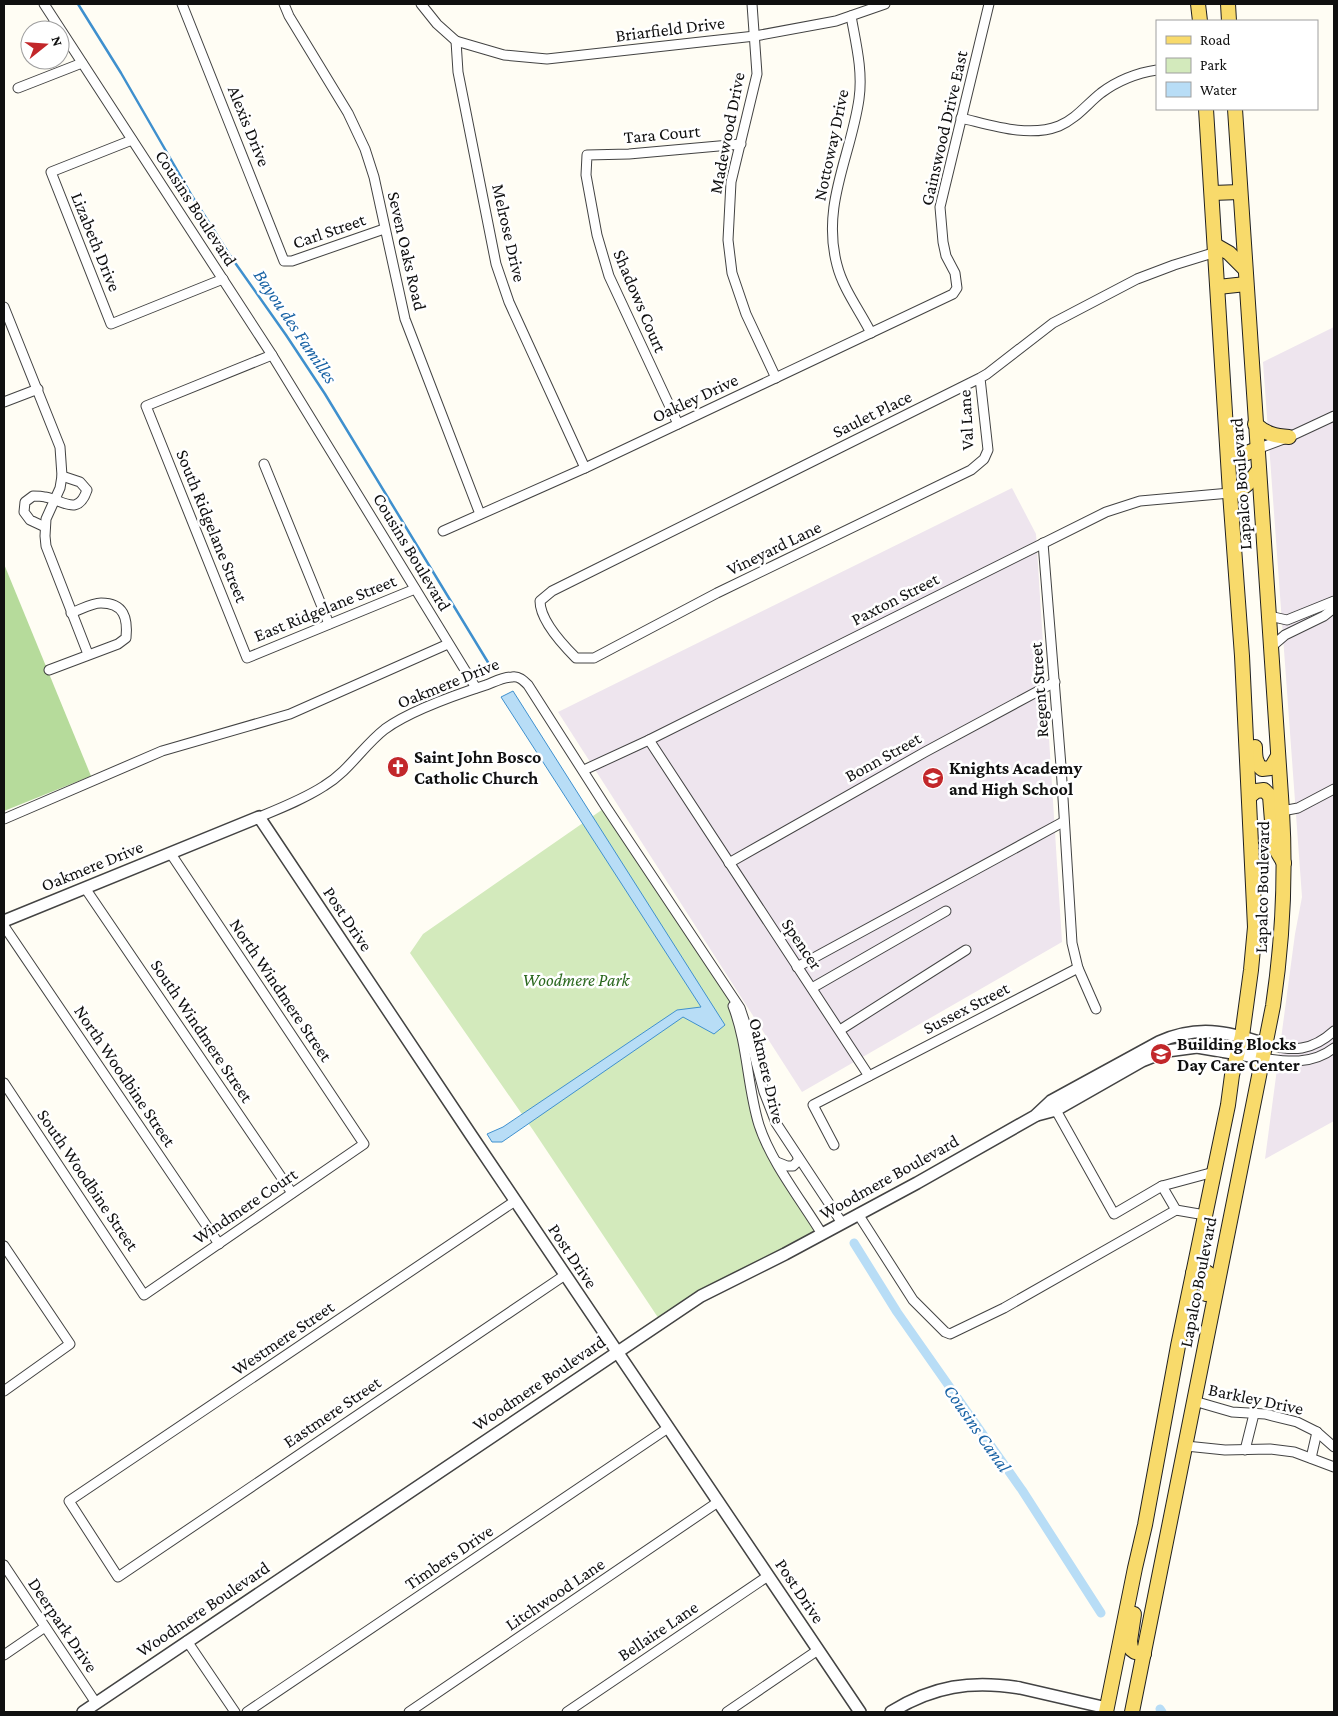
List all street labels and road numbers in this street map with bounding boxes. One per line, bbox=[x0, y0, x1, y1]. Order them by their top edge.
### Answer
street label: Briarfield Drive bbox=[614, 12, 726, 46]
street label: Gainswood Drive East bbox=[916, 48, 972, 207]
street label: Madewood Drive bbox=[705, 70, 749, 196]
street label: Alexis Drive bbox=[224, 83, 274, 169]
street label: Nottoway Drive bbox=[809, 87, 853, 203]
street label: Tara Court bbox=[623, 121, 702, 147]
street label: Cousins Boulevard bbox=[151, 146, 241, 270]
street label: Melrose Drive bbox=[488, 182, 530, 284]
street label: Lizabeth Drive bbox=[67, 190, 125, 294]
street label: Seven Oaks Road bbox=[384, 190, 430, 313]
street label: Carl Street bbox=[290, 209, 369, 253]
street label: Shadows Court bbox=[609, 247, 671, 356]
street label: Oakley Drive bbox=[649, 369, 741, 427]
street label: Saulet Place bbox=[829, 386, 915, 442]
street label: Val Lane bbox=[954, 389, 978, 451]
street label: Lapalco Boulevard bbox=[1226, 417, 1256, 551]
street label: South Ridgelane Street bbox=[172, 447, 252, 606]
street label: Cousins Boulevard bbox=[369, 489, 455, 615]
street label: Vineyard Lane bbox=[724, 517, 825, 579]
street label: Paxton Street bbox=[848, 568, 943, 630]
street label: East Ridgelane Street bbox=[251, 570, 400, 646]
street label: Regent Street bbox=[1026, 641, 1052, 738]
street label: Oakmere Drive bbox=[394, 654, 502, 712]
street label: Bonn Street bbox=[842, 727, 925, 786]
street label: Lapalco Boulevard bbox=[1251, 820, 1273, 953]
street label: Oakmere Drive bbox=[38, 837, 146, 895]
street label: Post Drive bbox=[319, 883, 377, 955]
street label: North Windmere Street bbox=[226, 915, 337, 1066]
street label: Spencer bbox=[778, 915, 827, 974]
street label: South Windmere Street bbox=[147, 956, 258, 1107]
street label: Sussex Street bbox=[920, 977, 1013, 1038]
street label: North Woodbine Street bbox=[70, 1001, 180, 1151]
street label: Oakmere Drive bbox=[745, 1016, 789, 1126]
street label: South Woodbine Street bbox=[33, 1106, 143, 1255]
street label: Woodmere Boulevard bbox=[816, 1130, 962, 1223]
street label: Windmere Court bbox=[189, 1163, 302, 1248]
street label: Lapalco Boulevard bbox=[1176, 1215, 1221, 1349]
street label: Post Drive bbox=[544, 1220, 602, 1292]
street label: Westmere Street bbox=[228, 1296, 339, 1379]
street label: Woodmere Boulevard bbox=[469, 1331, 610, 1435]
street label: Eastmere Street bbox=[280, 1372, 385, 1452]
street label: Barkley Drive bbox=[1207, 1379, 1305, 1419]
street label: Timbers Drive bbox=[401, 1520, 497, 1594]
street label: Litchwood Lane bbox=[502, 1553, 608, 1635]
street label: Post Drive bbox=[771, 1555, 829, 1627]
street label: Woodmere Boulevard bbox=[133, 1557, 274, 1661]
street label: Deerpark Drive bbox=[24, 1574, 102, 1676]
street label: Bellaire Lane bbox=[614, 1597, 702, 1665]

